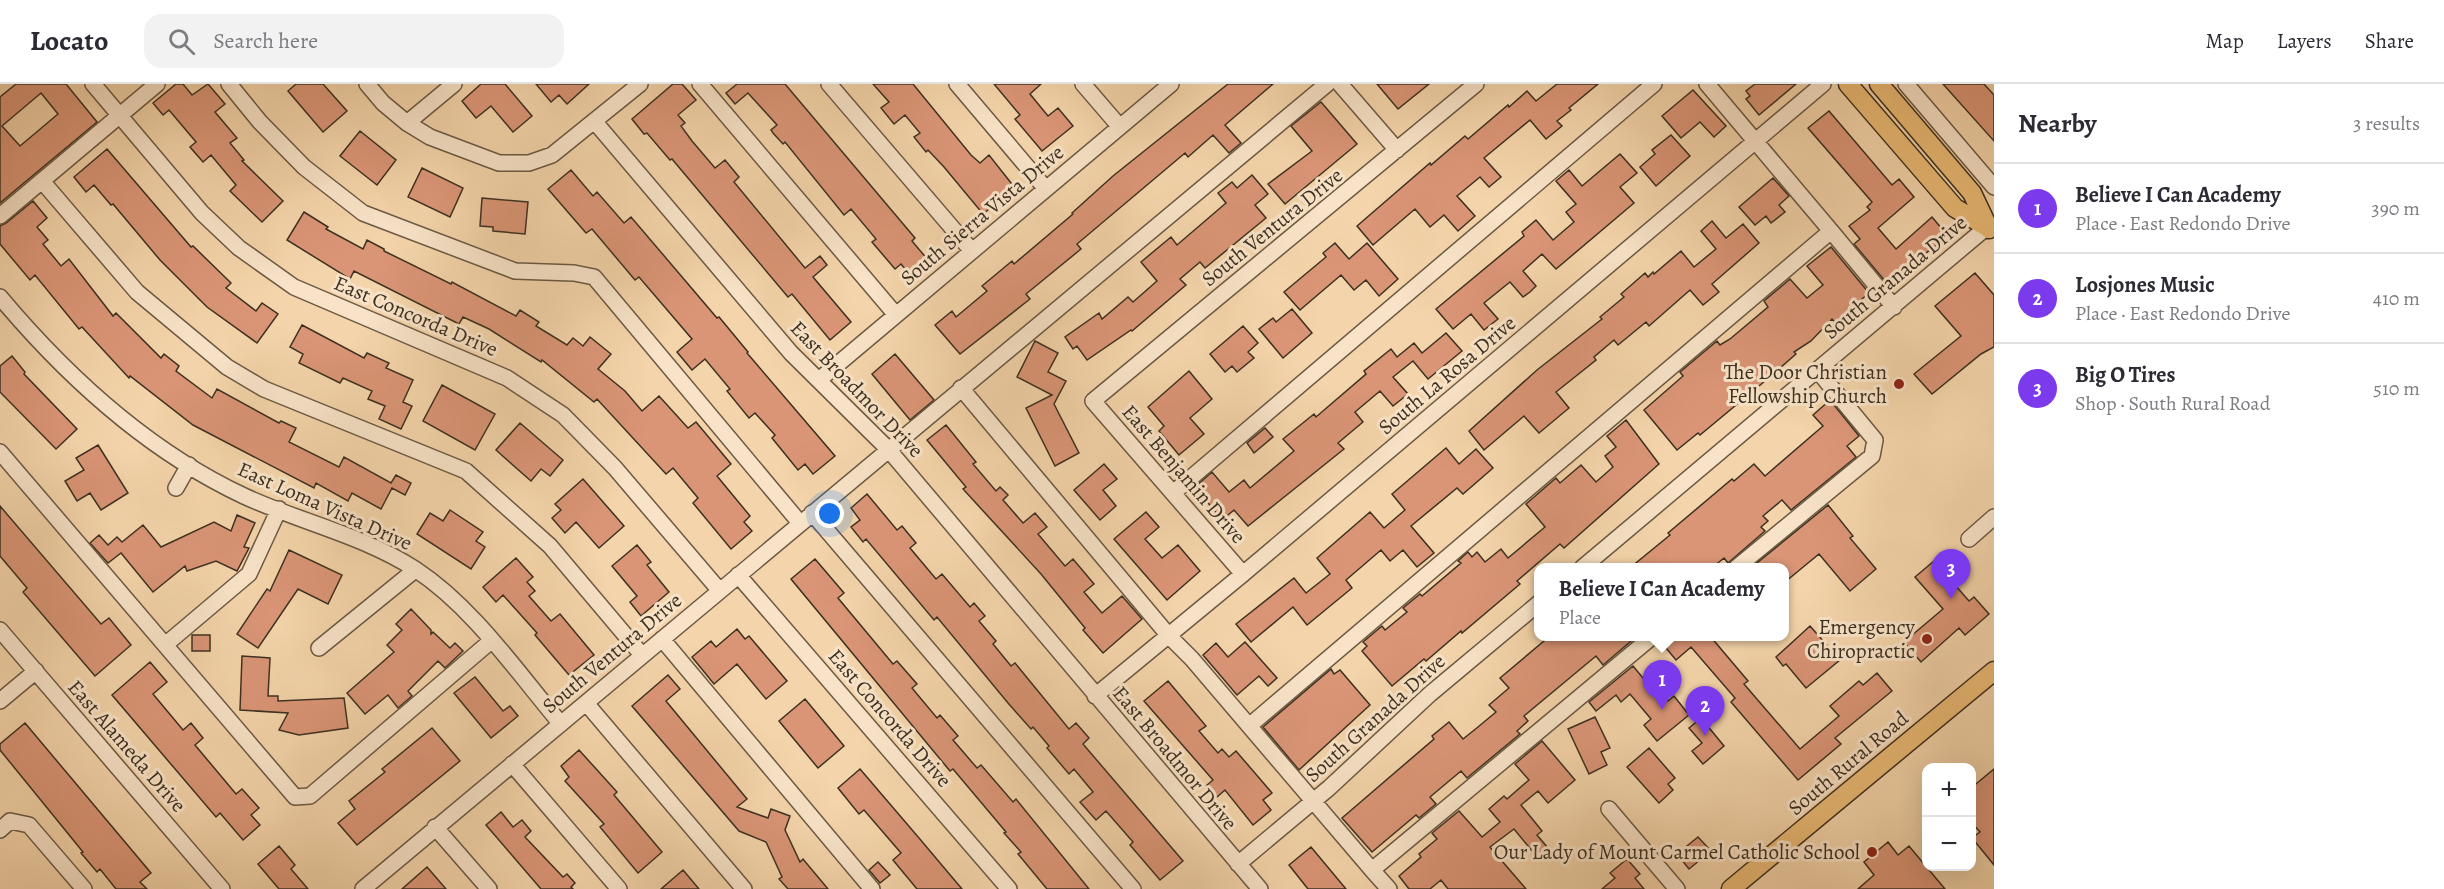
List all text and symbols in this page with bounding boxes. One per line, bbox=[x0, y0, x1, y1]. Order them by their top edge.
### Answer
search box bbox=[144, 14, 564, 68]
text: Locato bbox=[30, 22, 108, 60]
icon: search bbox=[165, 25, 198, 58]
text: Search here bbox=[213, 26, 318, 56]
text: Map bbox=[2205, 27, 2244, 55]
text: Layers bbox=[2277, 27, 2332, 55]
text: Share bbox=[2365, 27, 2414, 55]
text: Nearby bbox=[2018, 106, 2097, 141]
text: 3 results bbox=[2353, 110, 2420, 137]
street label: South Sierra Vista Drive bbox=[894, 138, 1070, 292]
street label: South Ventura Drive bbox=[1195, 161, 1349, 293]
text: Believe I Can Academy bbox=[2075, 180, 2281, 210]
text: 1 bbox=[2034, 195, 2041, 222]
text: 390 m bbox=[2371, 195, 2420, 222]
street label: South Granada Drive bbox=[1817, 209, 1973, 345]
text: Place · East Redondo Drive bbox=[2075, 210, 2290, 237]
street label: East Concorda Drive bbox=[330, 269, 502, 363]
text: Losjones Music bbox=[2075, 270, 2215, 300]
text: 2 bbox=[2033, 285, 2042, 312]
text: 410 m bbox=[2373, 285, 2420, 312]
text: Place · East Redondo Drive bbox=[2075, 300, 2290, 327]
street label: South La Rosa Drive bbox=[1372, 309, 1522, 441]
street label: East Broadmor Drive bbox=[784, 314, 930, 464]
place label: The Door Christian Fellowship Church bbox=[1724, 358, 1887, 410]
text: Big O Tires bbox=[2075, 360, 2175, 390]
text: 3 bbox=[2033, 375, 2042, 402]
text: 510 m bbox=[2373, 375, 2420, 402]
marker: The Door Christian Fellowship Church bbox=[1892, 377, 1906, 391]
text: Shop · South Rural Road bbox=[2075, 390, 2270, 417]
street label: East Benjamin Drive bbox=[1116, 398, 1252, 550]
street label: East Loma Vista Drive bbox=[233, 455, 417, 557]
your location bbox=[815, 499, 844, 528]
pin: 3 bbox=[1932, 550, 1970, 599]
popup bbox=[1534, 563, 1789, 641]
text: Believe I Can Academy bbox=[1559, 574, 1764, 604]
street label: South Ventura Drive bbox=[536, 586, 688, 720]
text: Place bbox=[1559, 604, 1601, 631]
place label: Emergency Chiropractic bbox=[1807, 613, 1916, 665]
marker: Emergency Chiropractic bbox=[1920, 632, 1934, 646]
street label: East Concorda Drive bbox=[822, 643, 958, 793]
street label: South Granada Drive bbox=[1299, 647, 1451, 789]
pin: 1 bbox=[1642, 660, 1682, 710]
street label: East Alameda Drive bbox=[62, 674, 192, 818]
street label: East Broadmor Drive bbox=[1106, 680, 1244, 836]
pin: 2 bbox=[1686, 686, 1724, 736]
street label: South Rural Road bbox=[1782, 704, 1915, 822]
map controls bbox=[1922, 763, 1976, 871]
button: + bbox=[1922, 763, 1976, 817]
button: − bbox=[1922, 817, 1976, 871]
place label: Our Lady of Mount Carmel Catholic School bbox=[1494, 838, 1860, 866]
marker: Our Lady of Mount Carmel Catholic School bbox=[1865, 845, 1879, 859]

